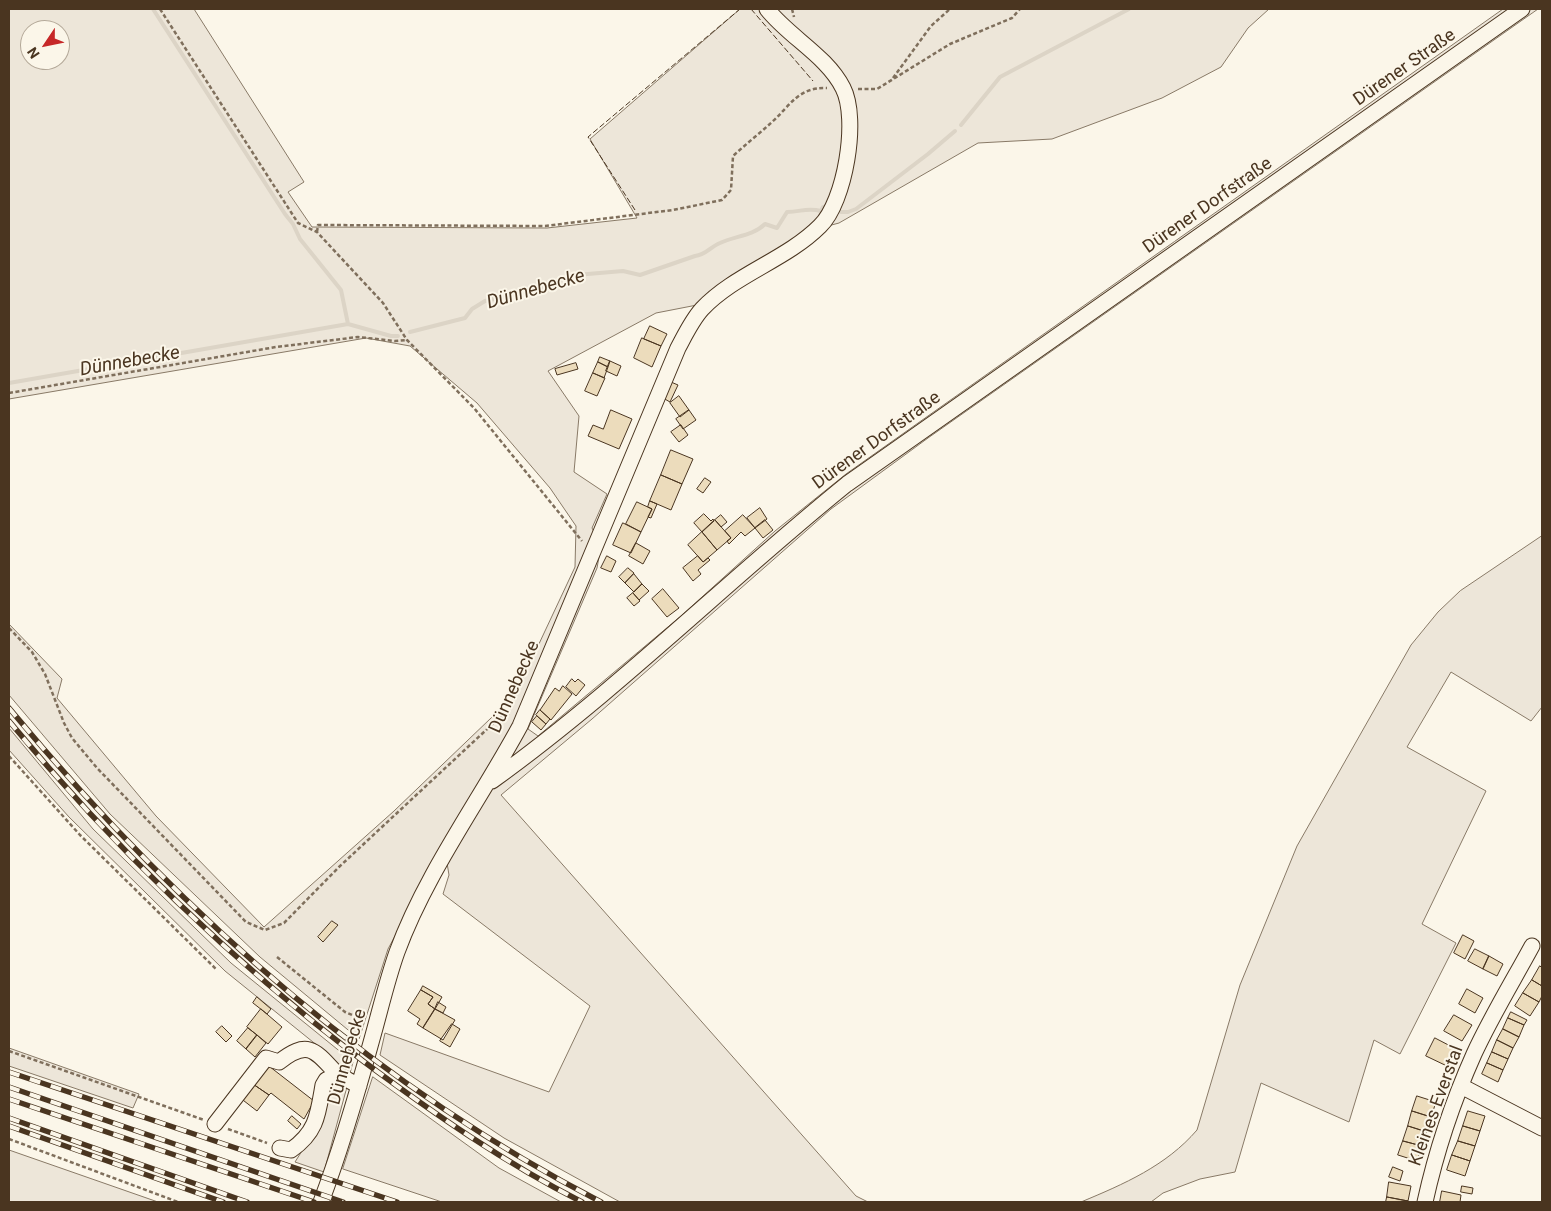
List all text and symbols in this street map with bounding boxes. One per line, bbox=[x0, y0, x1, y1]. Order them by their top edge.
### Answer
north arrow bbox=[20, 20, 70, 70]
street label: Dürener Straße bbox=[1350, 25, 1460, 111]
text: N bbox=[24, 44, 43, 61]
street label: Dürener Dorfstraße bbox=[1139, 153, 1277, 259]
water label: Dünnebecke bbox=[484, 265, 588, 315]
water label: Dünnebecke bbox=[78, 342, 182, 382]
street label: Dürener Dorfstraße bbox=[809, 387, 945, 495]
street label: Dünnebecke bbox=[485, 638, 545, 736]
street label: Dünnebecke bbox=[324, 1007, 372, 1107]
street label: Kleines Everstal bbox=[1405, 1043, 1469, 1169]

